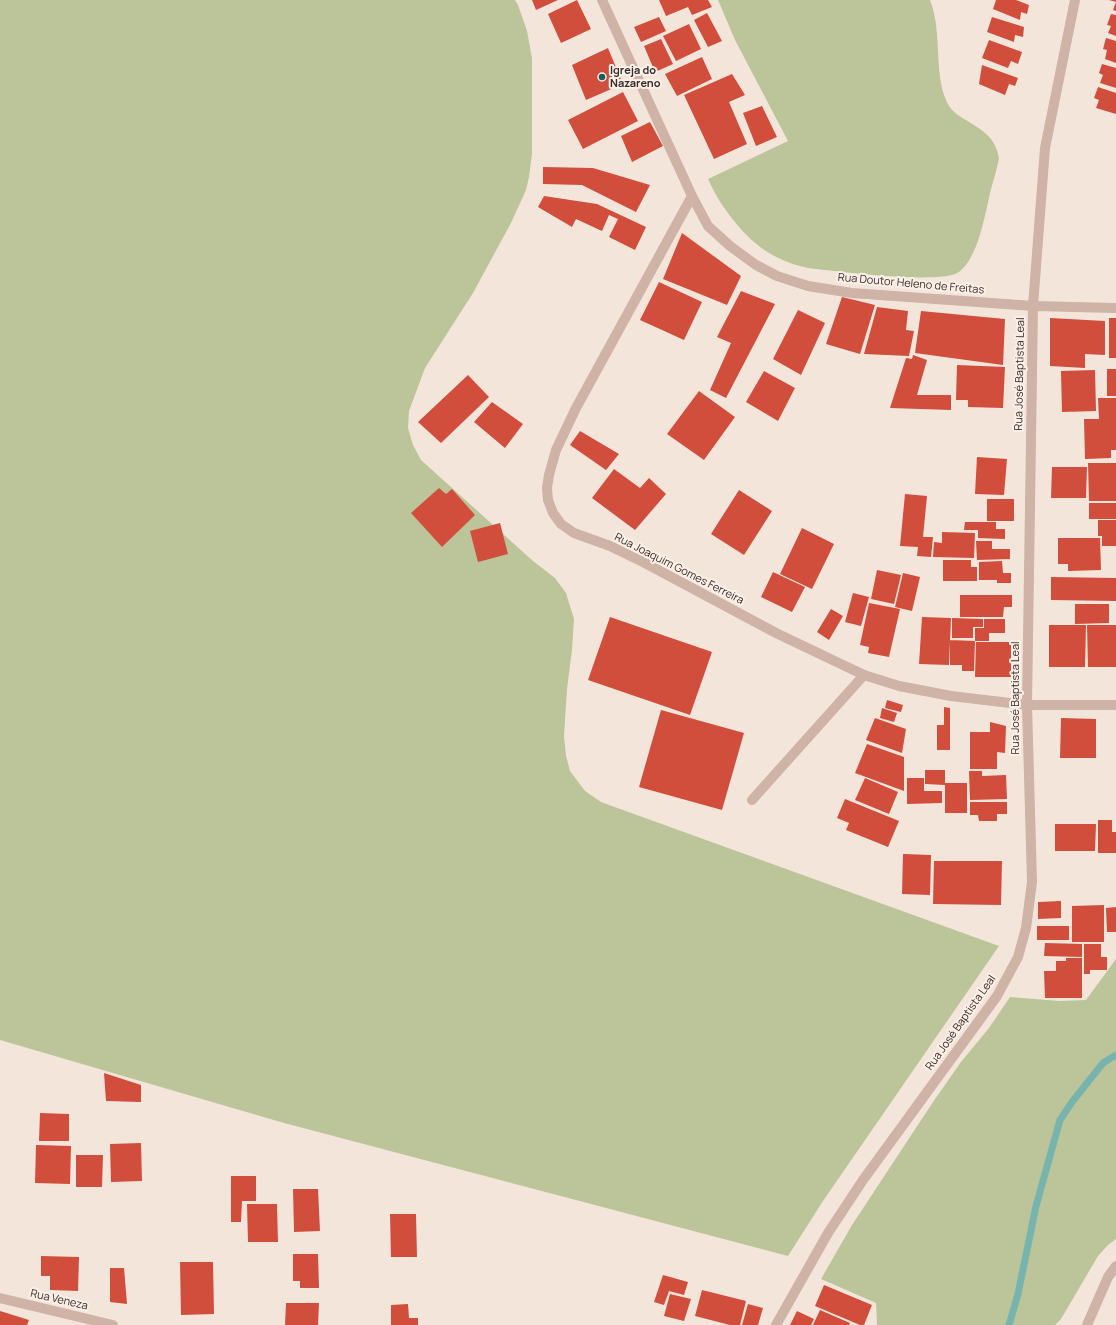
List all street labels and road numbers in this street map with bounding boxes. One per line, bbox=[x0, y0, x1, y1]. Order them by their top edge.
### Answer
street label: Rua Doutor Heleno de Freitas bbox=[837, 271, 985, 297]
street label: Rua José Baptista Leal bbox=[1012, 317, 1028, 431]
street label: Rua Joaquim Gomes Ferreira bbox=[612, 531, 746, 607]
street label: Rua José Baptista Leal bbox=[1009, 641, 1023, 755]
street label: Rua José Baptista Leal bbox=[923, 973, 999, 1073]
street label: Rua Veneza bbox=[29, 1287, 89, 1313]

